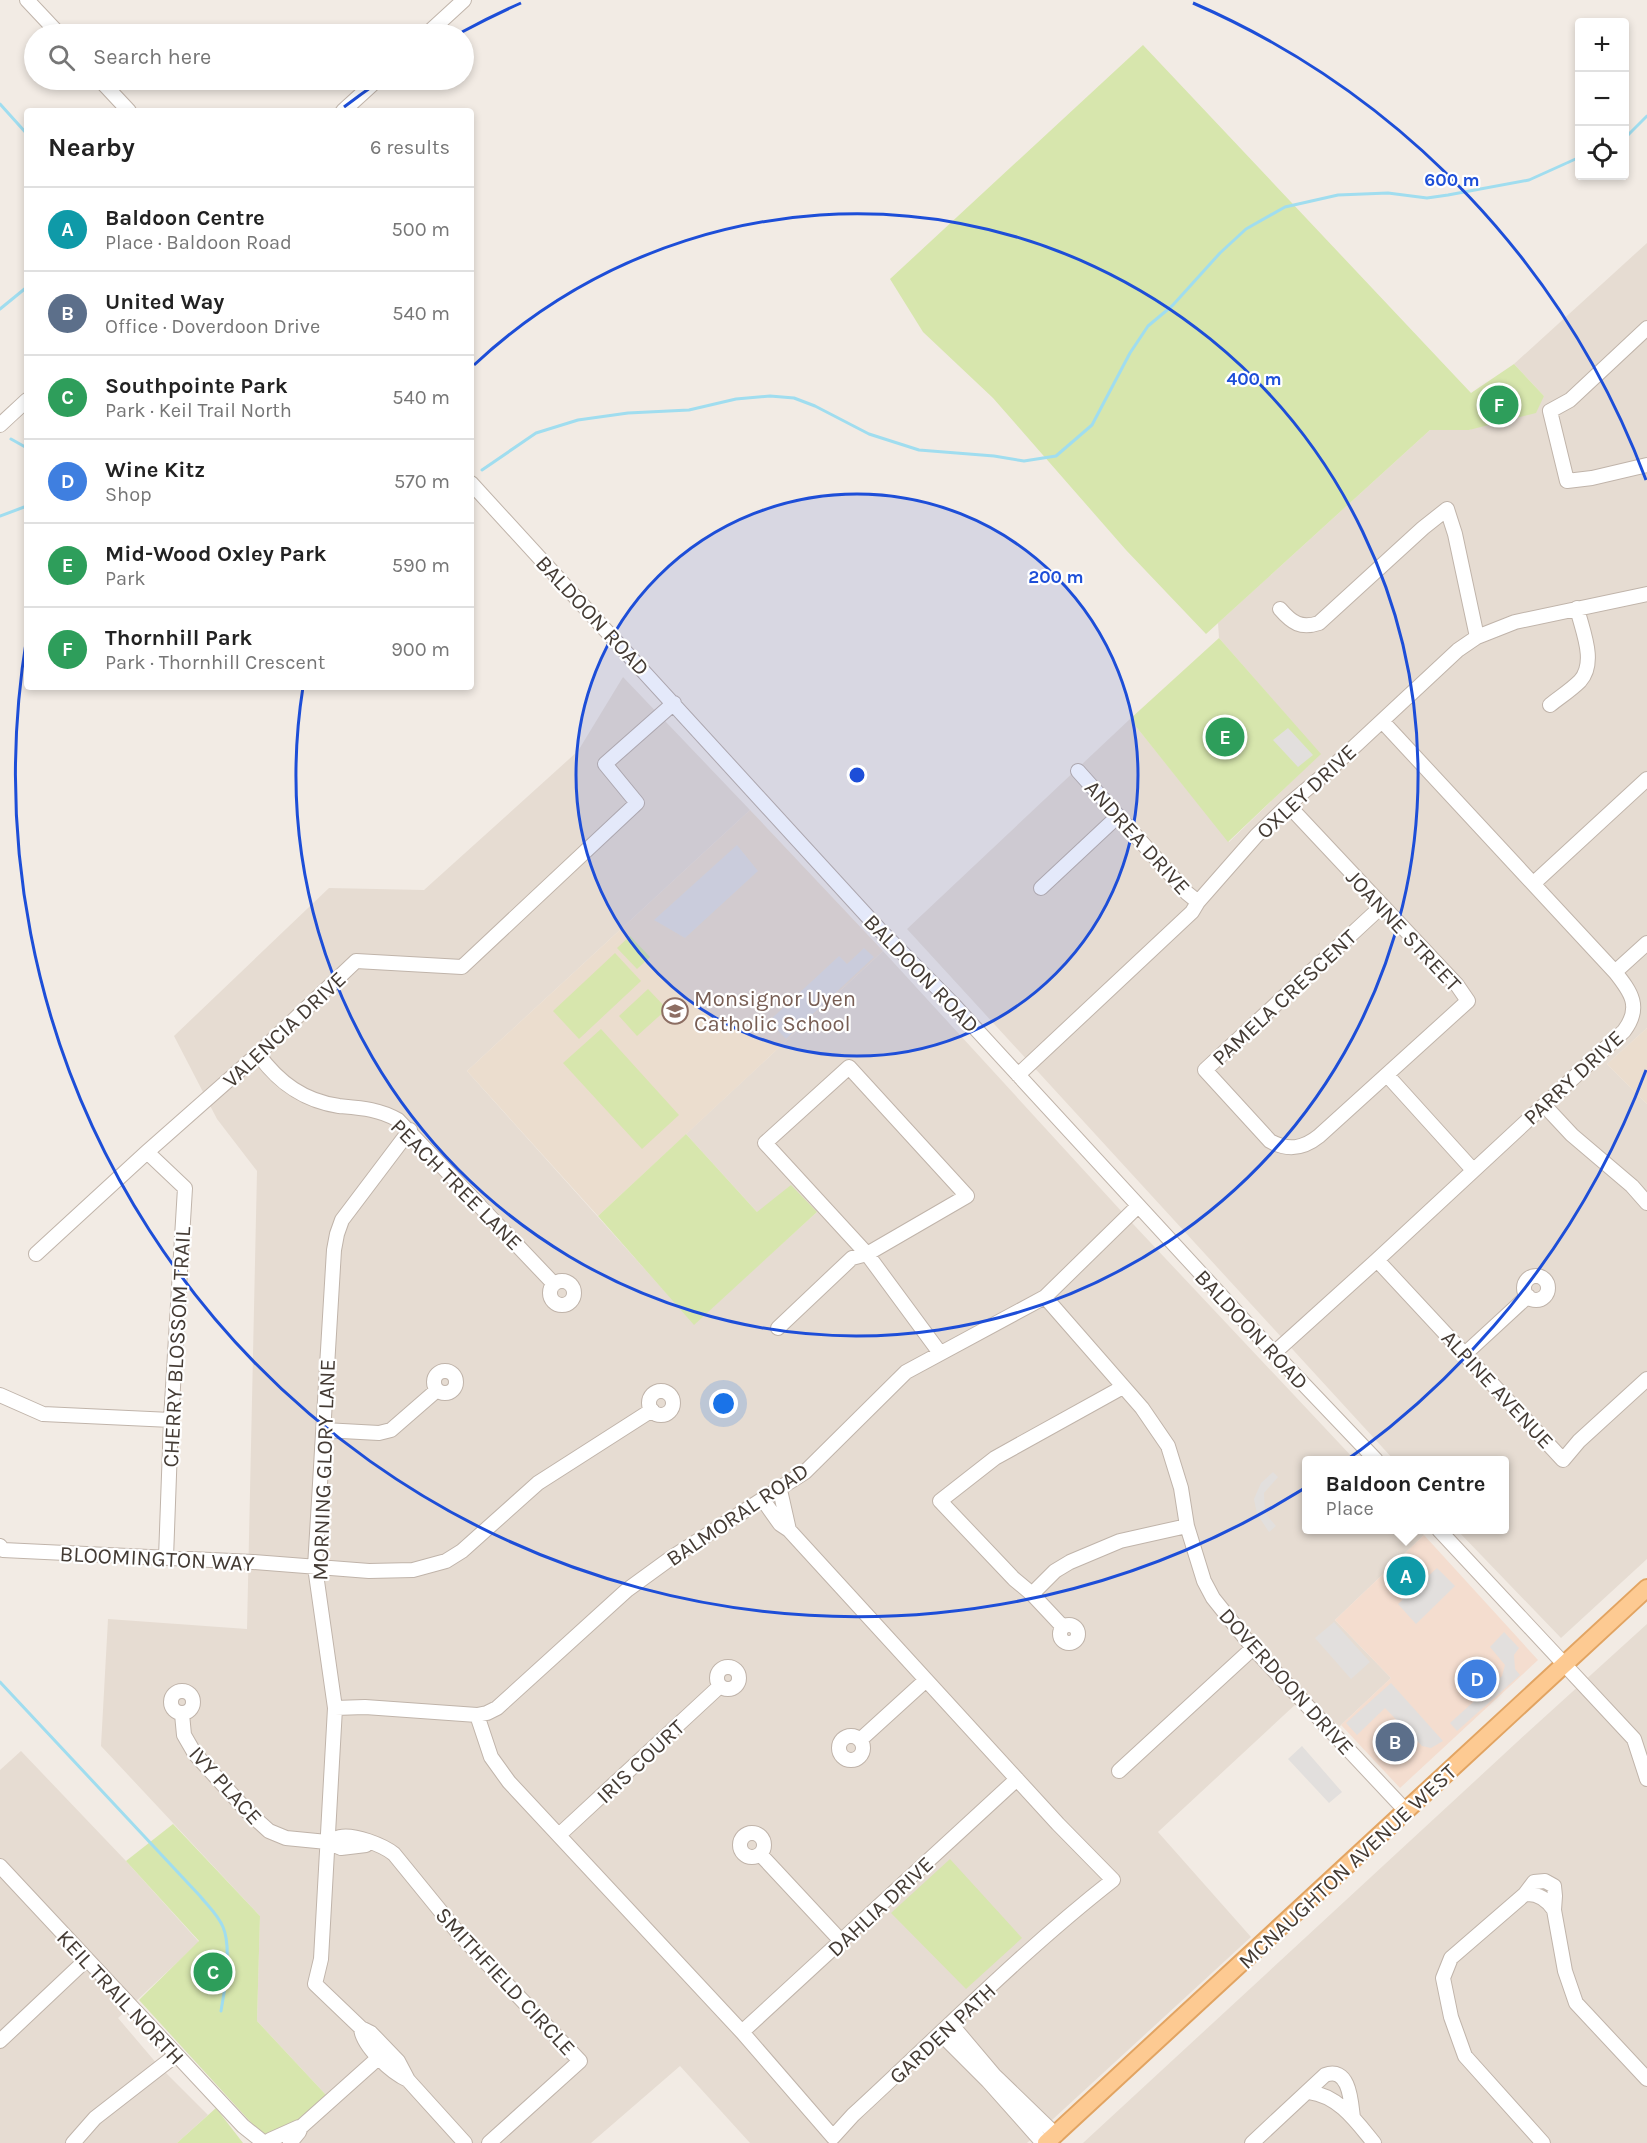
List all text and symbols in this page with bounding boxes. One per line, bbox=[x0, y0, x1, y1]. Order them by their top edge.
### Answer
map controls bbox=[1575, 18, 1629, 180]
button: + bbox=[1575, 18, 1629, 72]
search box bbox=[24, 24, 474, 90]
icon: search bbox=[45, 41, 78, 74]
text: Search here bbox=[93, 44, 211, 70]
button: − bbox=[1575, 72, 1629, 126]
button: locate bbox=[1575, 126, 1629, 180]
text: Nearby bbox=[48, 132, 135, 163]
text: 6 results bbox=[370, 136, 450, 159]
text: 600 m bbox=[1424, 169, 1480, 191]
text: Baldoon Centre bbox=[105, 205, 265, 231]
text: A bbox=[61, 218, 74, 241]
text: 500 m bbox=[392, 218, 450, 241]
text: Place · Baldoon Road bbox=[105, 231, 292, 254]
text: United Way bbox=[105, 289, 224, 315]
text: B bbox=[61, 302, 74, 325]
text: 540 m bbox=[392, 302, 450, 325]
text: Office · Doverdoon Drive bbox=[105, 315, 320, 338]
text: 400 m bbox=[1226, 368, 1282, 390]
text: Southpointe Park bbox=[105, 373, 288, 399]
pin: F bbox=[1480, 382, 1518, 428]
text: C bbox=[61, 386, 74, 409]
text: 540 m bbox=[392, 386, 450, 409]
text: Park · Keil Trail North bbox=[105, 399, 292, 422]
text: Wine Kitz bbox=[105, 457, 205, 483]
text: D bbox=[61, 470, 74, 493]
text: 570 m bbox=[394, 470, 450, 493]
text: Shop bbox=[105, 483, 152, 506]
text: Mid-Wood Oxley Park bbox=[105, 541, 327, 567]
street label: BALDOON ROAD bbox=[530, 550, 655, 681]
text: E bbox=[62, 554, 73, 577]
text: 590 m bbox=[392, 554, 450, 577]
text: 200 m bbox=[1028, 566, 1084, 588]
text: Park bbox=[105, 567, 146, 590]
text: Thornhill Park bbox=[105, 625, 252, 651]
text: F bbox=[62, 638, 73, 661]
text: 900 m bbox=[391, 638, 450, 661]
text: Park · Thornhill Crescent bbox=[105, 651, 325, 674]
pin: E bbox=[1206, 714, 1244, 760]
street label: OXLEY DRIVE bbox=[1251, 739, 1362, 845]
centre of rings bbox=[847, 765, 867, 785]
street label: ANDREA DRIVE bbox=[1079, 775, 1195, 900]
street label: JOANNE STREET bbox=[1340, 864, 1466, 997]
street label: BALDOON ROAD bbox=[858, 909, 984, 1038]
street label: PAMELA CRESCENT bbox=[1207, 924, 1362, 1071]
street label: VALENCIA DRIVE bbox=[218, 966, 351, 1093]
place label: Monsignor Uyen Catholic School bbox=[694, 986, 856, 1037]
school or university icon: Monsignor Uyen Catholic School bbox=[660, 996, 690, 1026]
street label: PARRY DRIVE bbox=[1518, 1025, 1629, 1131]
street label: PEACH TREE LANE bbox=[385, 1114, 527, 1256]
street label: CHERRY BLOSSOM TRAIL bbox=[158, 1225, 196, 1468]
street label: BALDOON ROAD bbox=[1189, 1264, 1314, 1395]
street label: ALPINE AVENUE bbox=[1436, 1325, 1559, 1454]
street label: MORNING GLORY LANE bbox=[307, 1359, 341, 1581]
your location bbox=[709, 1389, 738, 1418]
popup bbox=[1302, 1456, 1509, 1534]
street label: BALMORAL ROAD bbox=[662, 1458, 814, 1572]
text: Baldoon Centre bbox=[1326, 1471, 1485, 1497]
text: Place bbox=[1326, 1497, 1374, 1520]
street label: BLOOMINGTON WAY bbox=[59, 1541, 255, 1577]
pin: A bbox=[1386, 1554, 1426, 1598]
street label: DOVERDOON DRIVE bbox=[1213, 1603, 1359, 1761]
pin: D bbox=[1458, 1656, 1496, 1702]
street label: IRIS COURT bbox=[591, 1714, 690, 1809]
pin: B bbox=[1376, 1720, 1414, 1764]
street label: IVY PLACE bbox=[183, 1741, 267, 1830]
street label: MCNAUGHTON AVENUE WEST bbox=[1233, 1759, 1462, 1975]
street label: DAHLIA DRIVE bbox=[822, 1851, 939, 1962]
street label: SMITHFIELD CIRCLE bbox=[430, 1902, 581, 2061]
street label: KEIL TRAIL NORTH bbox=[51, 1925, 189, 2070]
pin: C bbox=[194, 1950, 232, 1994]
street label: GARDEN PATH bbox=[884, 1978, 1001, 2090]

